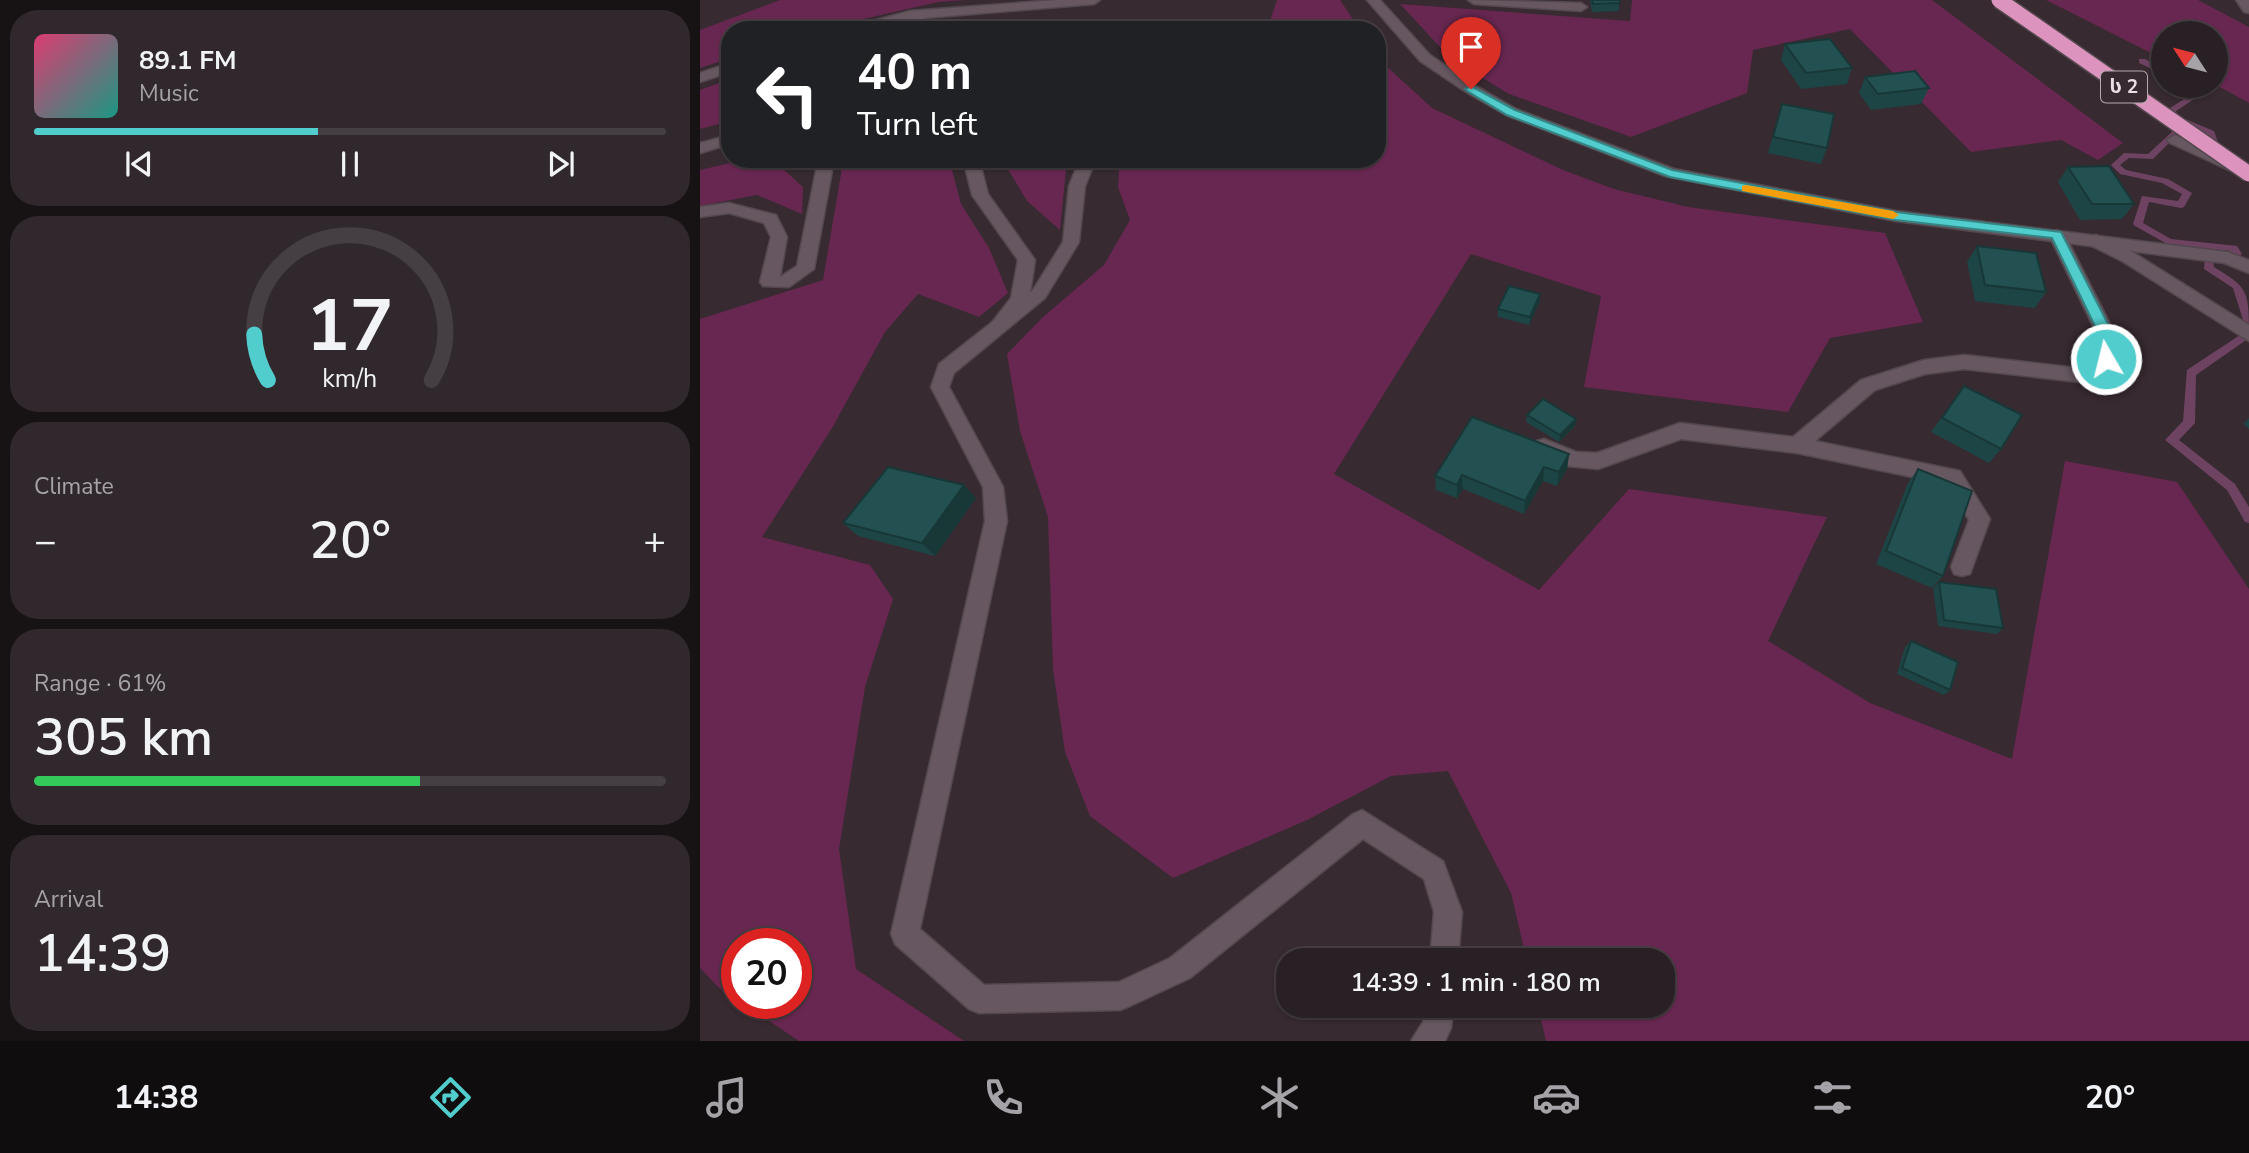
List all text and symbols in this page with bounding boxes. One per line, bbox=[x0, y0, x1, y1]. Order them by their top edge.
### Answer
pin bbox=[1441, 17, 1501, 89]
north arrow bbox=[2151, 21, 2228, 98]
map controls bbox=[2151, 21, 2228, 98]
icon: arrive bbox=[1452, 28, 1490, 66]
text: 40 m bbox=[857, 39, 972, 106]
text: 89.1 FM bbox=[139, 43, 236, 78]
icon: left bbox=[742, 49, 833, 140]
road number: ს 2 bbox=[2101, 72, 2147, 102]
text: Music bbox=[139, 78, 199, 109]
text: Turn left bbox=[857, 103, 977, 146]
icon: previous bbox=[120, 145, 158, 183]
icon: pause bbox=[331, 145, 369, 183]
icon: next bbox=[542, 145, 580, 183]
text: 17 bbox=[306, 277, 394, 377]
position arrow bbox=[2069, 322, 2143, 396]
text: km/h bbox=[322, 362, 378, 396]
text: Climate bbox=[34, 471, 114, 502]
text: 20° bbox=[309, 505, 391, 576]
text: − bbox=[34, 516, 57, 567]
text: + bbox=[643, 516, 666, 567]
text: Range · 61% bbox=[34, 668, 166, 699]
text: 305 km bbox=[34, 702, 213, 773]
text: Arrival bbox=[34, 884, 103, 915]
text: 14:39 bbox=[34, 918, 171, 989]
speed limit sign: 20 bbox=[721, 928, 812, 1019]
text: 14:39 · 1 min · 180 m bbox=[1350, 965, 1601, 1000]
icon: directions bbox=[426, 1073, 475, 1122]
icon: music bbox=[702, 1073, 751, 1122]
icon: phone bbox=[979, 1073, 1028, 1122]
icon: climate bbox=[1255, 1073, 1304, 1122]
icon: car bbox=[1532, 1073, 1581, 1122]
icon: filters bbox=[1808, 1073, 1857, 1122]
text: 14:38 bbox=[114, 1076, 198, 1119]
text: 20° bbox=[2085, 1076, 2135, 1119]

